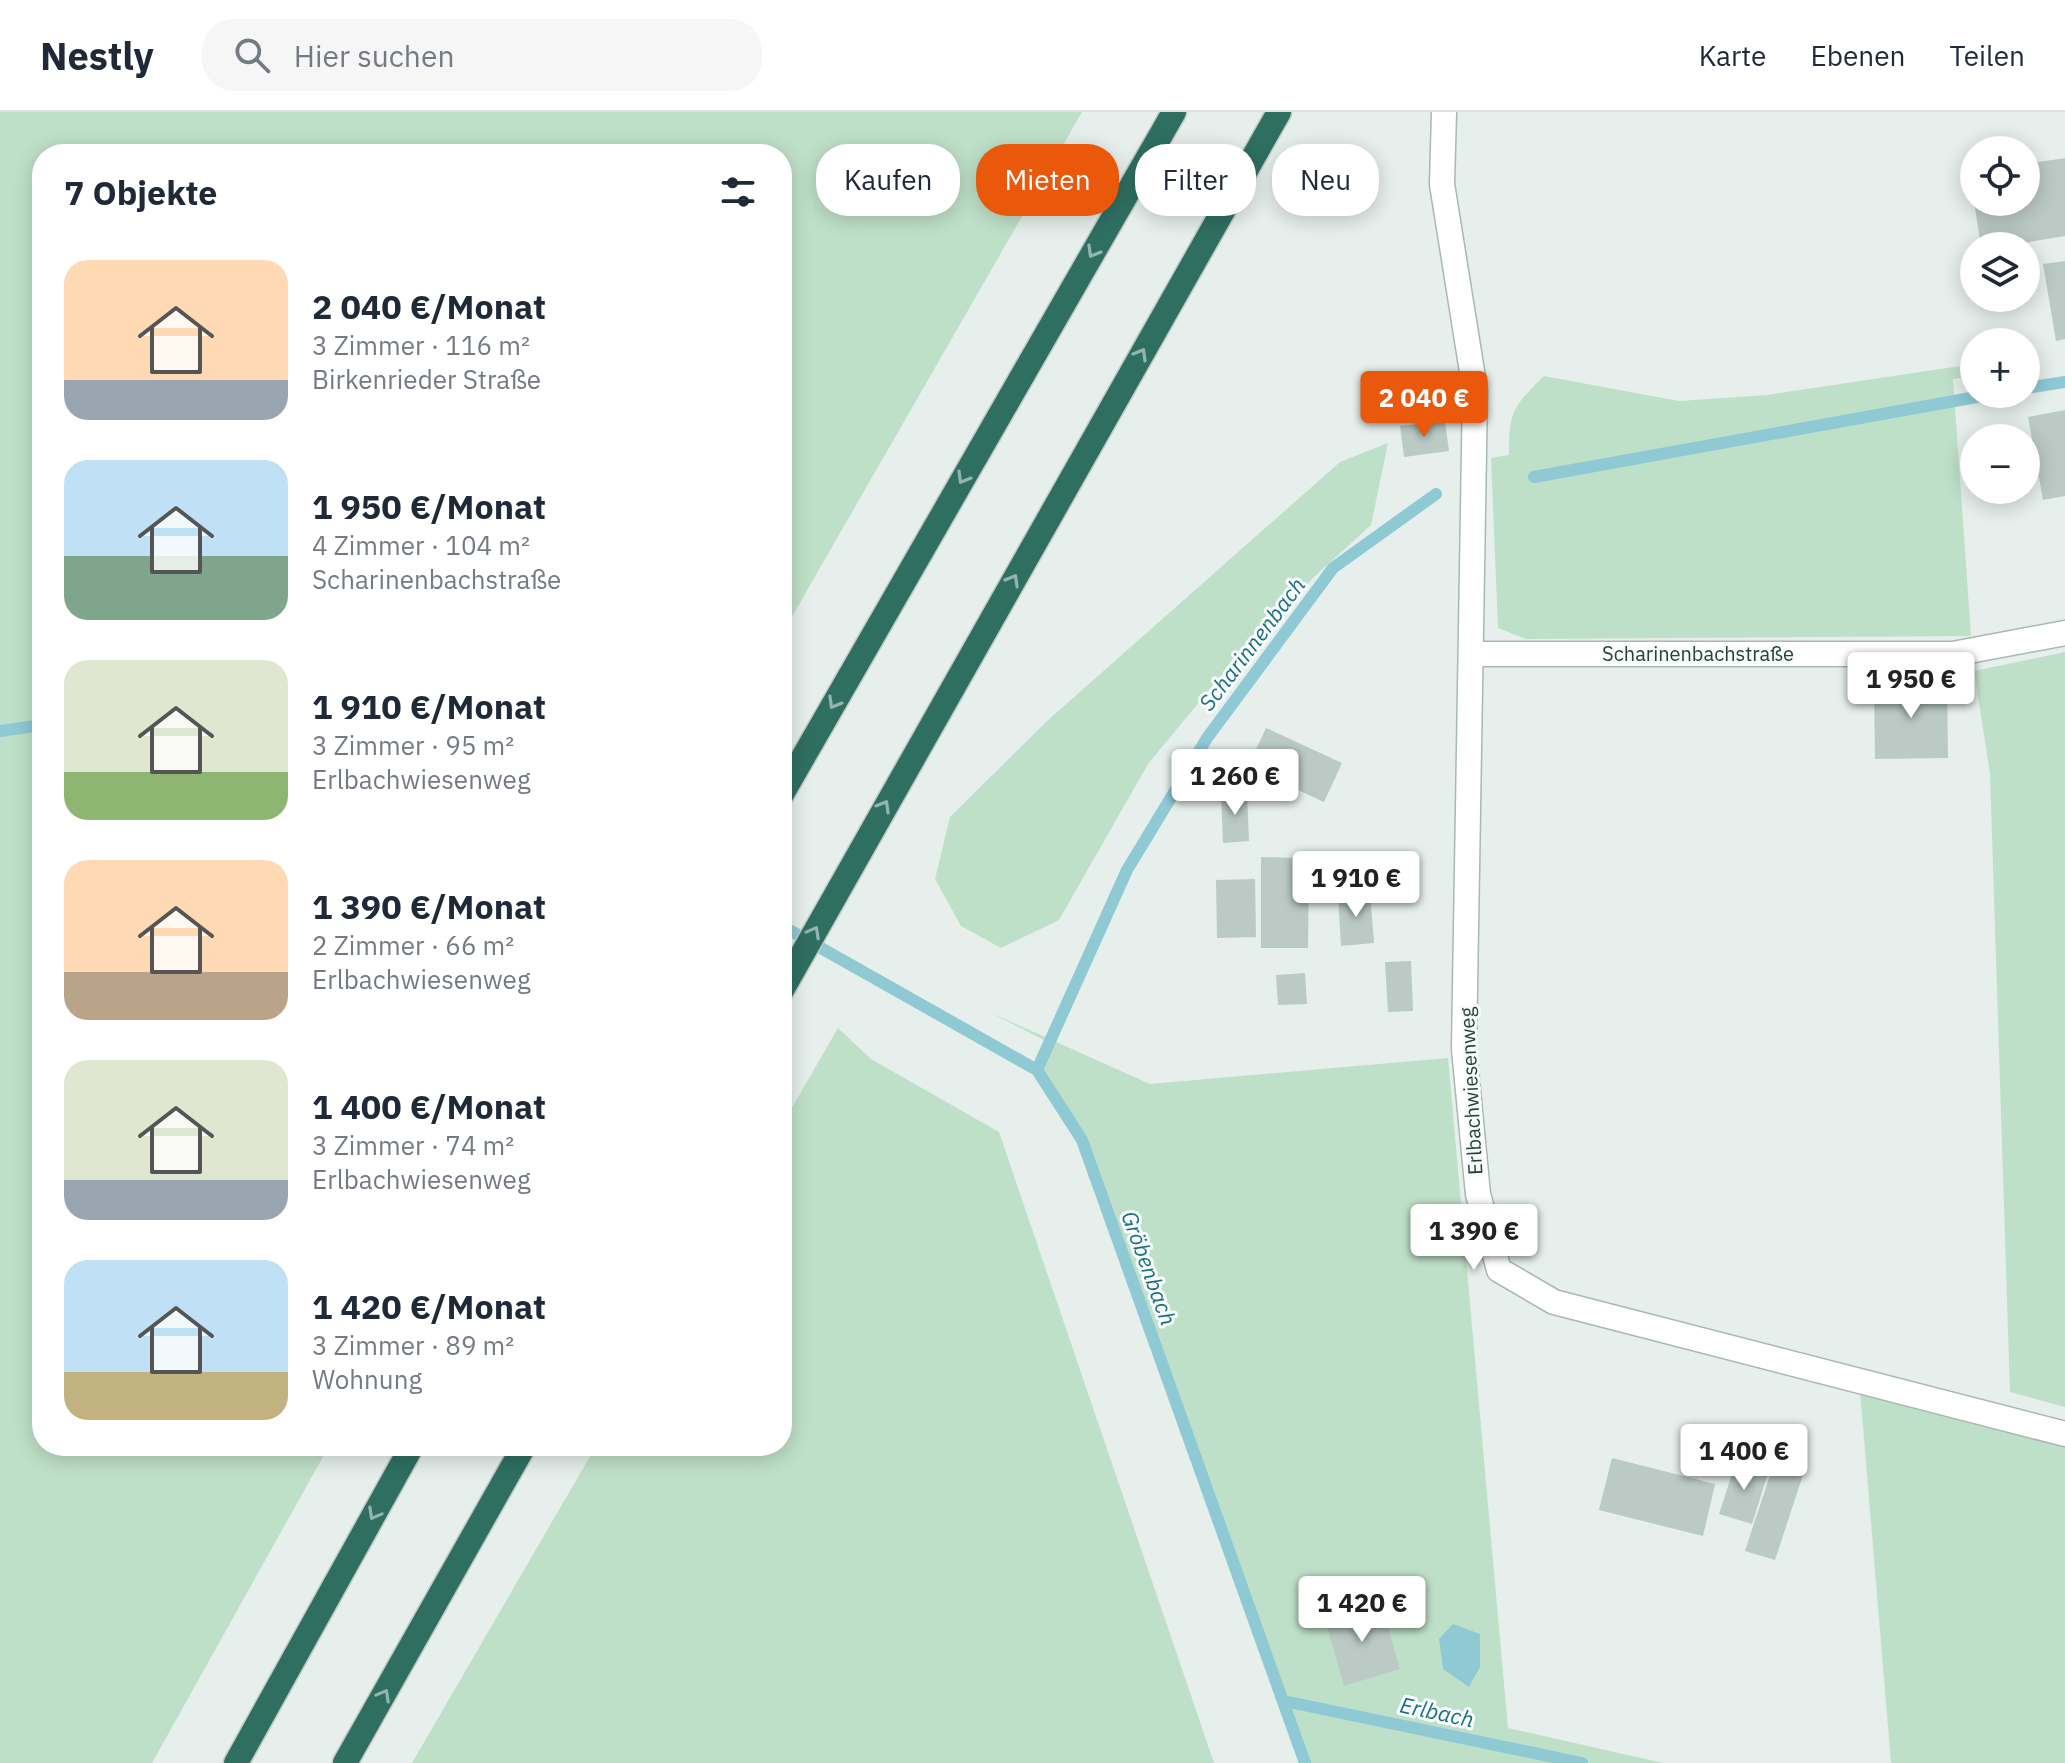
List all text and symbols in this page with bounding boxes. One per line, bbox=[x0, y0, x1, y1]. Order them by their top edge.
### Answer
search box bbox=[202, 19, 762, 91]
text: Nestly bbox=[40, 31, 154, 80]
icon: search bbox=[230, 33, 274, 77]
text: Hier suchen bbox=[294, 36, 454, 75]
text: Karte bbox=[1699, 37, 1766, 74]
text: Ebenen bbox=[1810, 37, 1906, 74]
text: Teilen bbox=[1950, 37, 2025, 74]
map controls bbox=[1960, 136, 2040, 504]
button: locate bbox=[1960, 136, 2040, 216]
chip: Kaufen bbox=[816, 144, 960, 216]
chip: Mieten bbox=[976, 144, 1119, 216]
chip: Filter bbox=[1135, 144, 1256, 216]
chip: Neu bbox=[1272, 144, 1379, 216]
text: 7 Objekte bbox=[64, 170, 217, 214]
icon: filters bbox=[716, 170, 760, 214]
button: layers bbox=[1960, 232, 2040, 312]
one-way arrow bbox=[1087, 244, 1103, 258]
text: 2 040 €/Monat bbox=[312, 284, 546, 328]
icon: home bbox=[128, 292, 224, 388]
text: 3 Zimmer · 116 m² bbox=[312, 328, 530, 362]
button: + bbox=[1960, 328, 2040, 408]
one-way arrow bbox=[1131, 348, 1147, 363]
text: Birkenrieder Straße bbox=[312, 362, 541, 396]
pin: 2 040 € bbox=[1350, 371, 1498, 439]
text: 2 040 € bbox=[1379, 380, 1469, 414]
button: − bbox=[1960, 424, 2040, 504]
one-way arrow bbox=[957, 469, 973, 484]
text: 1 950 €/Monat bbox=[312, 484, 546, 528]
icon: home bbox=[128, 492, 224, 588]
text: 4 Zimmer · 104 m² bbox=[312, 528, 530, 562]
text: Scharinenbachstraße bbox=[312, 562, 561, 596]
water label: Scharinnenbach bbox=[1192, 571, 1311, 716]
one-way arrow bbox=[1003, 574, 1019, 589]
street label: Scharinenbachstraße bbox=[1602, 640, 1794, 667]
pin: 1 950 € bbox=[1837, 652, 1985, 720]
text: 1 950 € bbox=[1866, 661, 1956, 695]
text: 1 910 €/Monat bbox=[312, 684, 546, 728]
icon: home bbox=[128, 692, 224, 788]
one-way arrow bbox=[828, 694, 844, 709]
text: 3 Zimmer · 95 m² bbox=[312, 728, 514, 762]
pin: 1 260 € bbox=[1161, 749, 1309, 817]
text: 1 260 € bbox=[1190, 758, 1280, 792]
text: Erlbachwiesenweg bbox=[312, 762, 531, 796]
one-way arrow bbox=[874, 800, 890, 815]
pin: 1 910 € bbox=[1282, 851, 1430, 919]
text: 1 910 € bbox=[1311, 860, 1401, 894]
text: 1 390 €/Monat bbox=[312, 884, 546, 928]
icon: home bbox=[128, 892, 224, 988]
one-way arrow bbox=[804, 925, 819, 940]
text: 2 Zimmer · 66 m² bbox=[312, 928, 514, 962]
text: Erlbachwiesenweg bbox=[312, 962, 531, 996]
street label: Erlbachwiesenweg bbox=[1453, 1006, 1488, 1176]
text: 1 400 €/Monat bbox=[312, 1084, 546, 1128]
icon: home bbox=[128, 1092, 224, 1188]
text: 3 Zimmer · 74 m² bbox=[312, 1128, 514, 1162]
text: Erlbachwiesenweg bbox=[312, 1162, 531, 1196]
pin: 1 390 € bbox=[1400, 1204, 1548, 1272]
water label: Gröbenbach bbox=[1115, 1207, 1184, 1329]
text: 1 390 € bbox=[1429, 1213, 1519, 1247]
text: 1 420 €/Monat bbox=[312, 1284, 546, 1328]
icon: home bbox=[128, 1292, 224, 1388]
text: 3 Zimmer · 89 m² bbox=[312, 1328, 514, 1362]
text: Wohnung bbox=[312, 1362, 422, 1396]
pin: 1 400 € bbox=[1670, 1424, 1818, 1492]
text: 1 400 € bbox=[1699, 1433, 1789, 1467]
one-way arrow bbox=[368, 1505, 384, 1520]
pin: 1 420 € bbox=[1288, 1576, 1436, 1644]
text: 1 420 € bbox=[1317, 1585, 1407, 1619]
one-way arrow bbox=[374, 1689, 389, 1703]
water label: Erlbach bbox=[1397, 1690, 1477, 1733]

